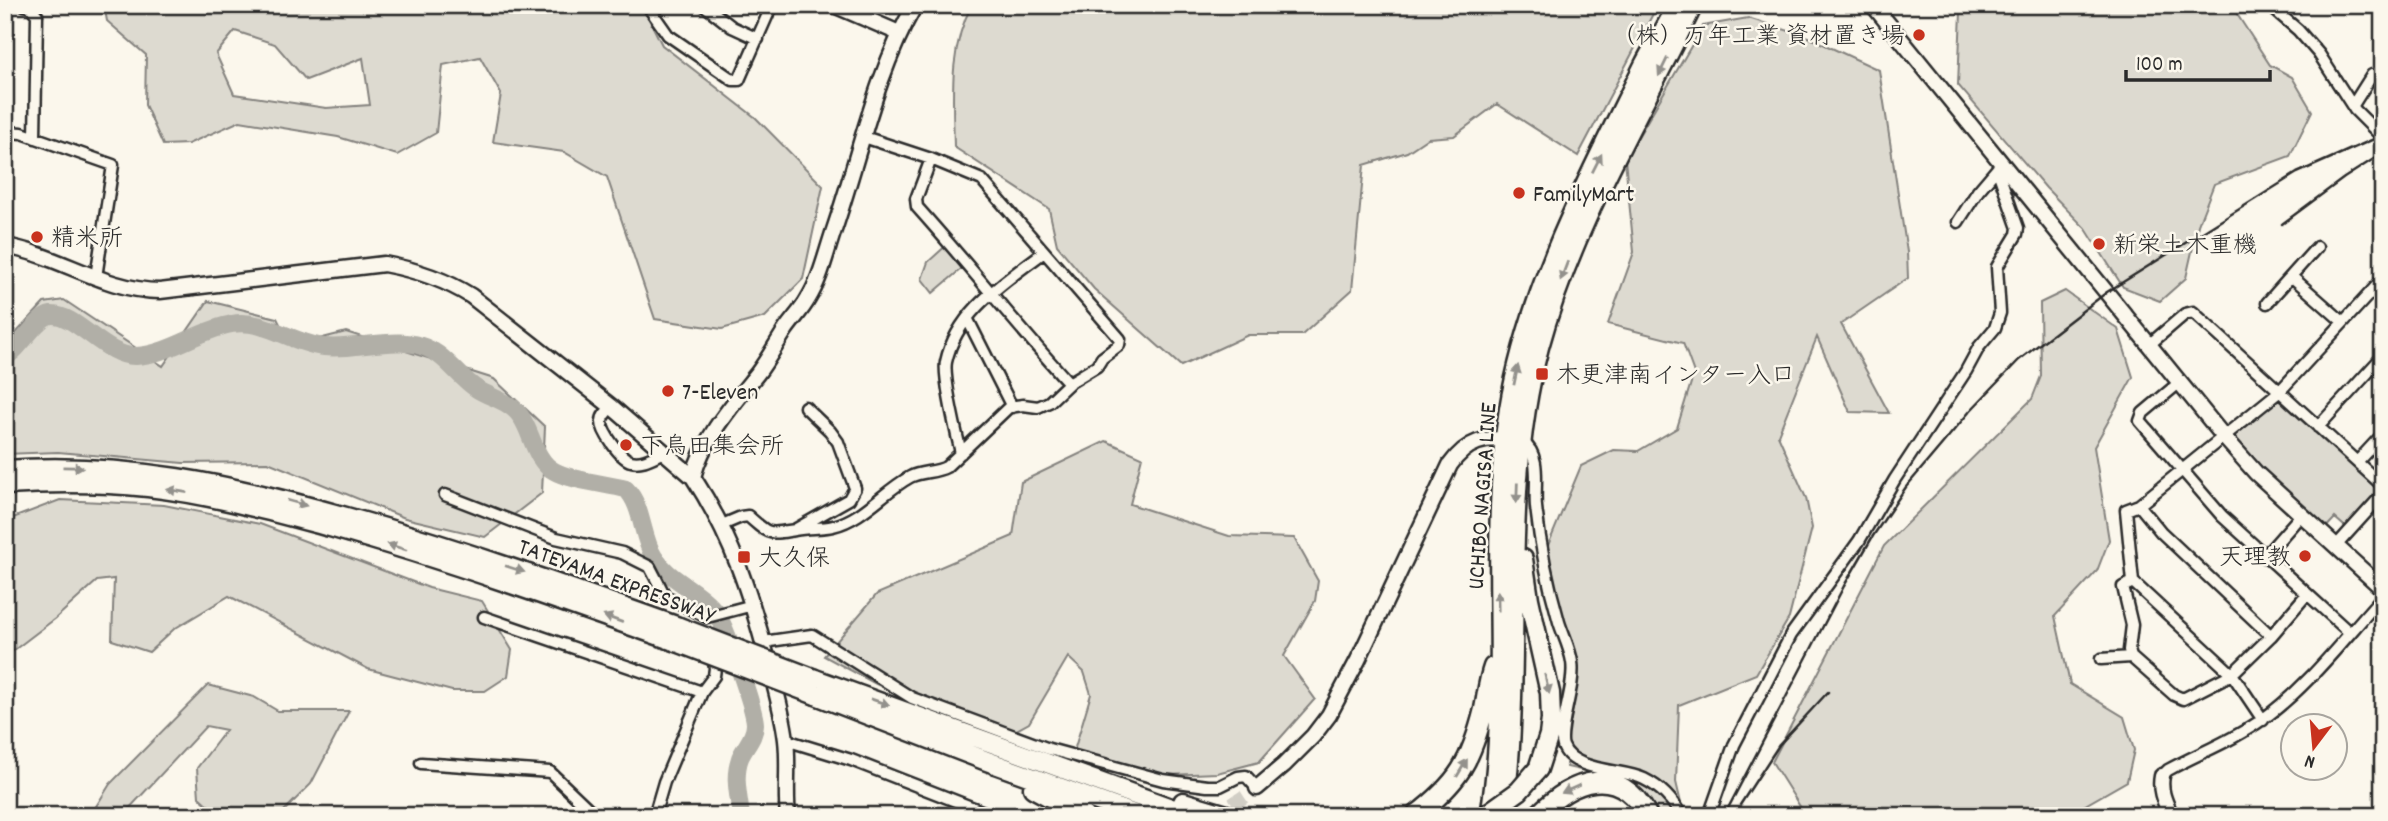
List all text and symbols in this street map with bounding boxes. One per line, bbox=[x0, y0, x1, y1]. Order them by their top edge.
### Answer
place label: （株）万年工業 資材置き場 bbox=[1612, 21, 1905, 55]
marker: （株）万年工業 資材置き場 bbox=[1911, 27, 1927, 43]
scale bar bbox=[2126, 38, 2269, 82]
text: 100 m bbox=[2136, 51, 2183, 81]
one-way arrow bbox=[1657, 57, 1669, 77]
one-way arrow bbox=[1591, 153, 1602, 173]
place label: FamilyMart bbox=[1533, 179, 1634, 213]
marker: FamilyMart bbox=[1511, 185, 1527, 201]
place label: 精米所 bbox=[51, 223, 123, 257]
marker: 精米所 bbox=[29, 229, 45, 245]
place label: 新栄土木重機 bbox=[2113, 230, 2257, 264]
marker: 新栄土木重機 bbox=[2091, 236, 2107, 252]
one-way arrow bbox=[1559, 261, 1570, 282]
place label: 木更津南インター入口 bbox=[1556, 360, 1795, 394]
one-way arrow bbox=[1511, 364, 1522, 386]
marker: 木更津南インター入口 bbox=[1534, 366, 1550, 382]
place label: 7-Eleven bbox=[682, 377, 758, 411]
marker: 7-Eleven bbox=[660, 383, 676, 399]
street label: UCHIBO NAGISA LINE bbox=[1460, 401, 1507, 591]
place label: 下烏田集会所 bbox=[640, 431, 784, 465]
marker: 下烏田集会所 bbox=[618, 437, 634, 453]
one-way arrow bbox=[63, 462, 85, 473]
one-way arrow bbox=[1512, 482, 1523, 504]
one-way arrow bbox=[166, 485, 188, 496]
one-way arrow bbox=[287, 498, 309, 509]
street label: TATEYAMA EXPRESSWAY bbox=[513, 531, 720, 635]
one-way arrow bbox=[387, 541, 408, 551]
place label: 天理教 bbox=[2219, 542, 2291, 576]
place label: 大久保 bbox=[758, 543, 830, 577]
marker: 天理教 bbox=[2297, 548, 2313, 564]
marker: 大久保 bbox=[736, 549, 752, 565]
one-way arrow bbox=[505, 564, 526, 575]
one-way arrow bbox=[1492, 590, 1504, 612]
one-way arrow bbox=[603, 613, 624, 624]
one-way arrow bbox=[1542, 673, 1553, 695]
one-way arrow bbox=[869, 697, 890, 708]
north arrow bbox=[2280, 712, 2350, 782]
text: N bbox=[2302, 746, 2319, 774]
one-way arrow bbox=[1456, 758, 1468, 777]
one-way arrow bbox=[1561, 784, 1582, 795]

